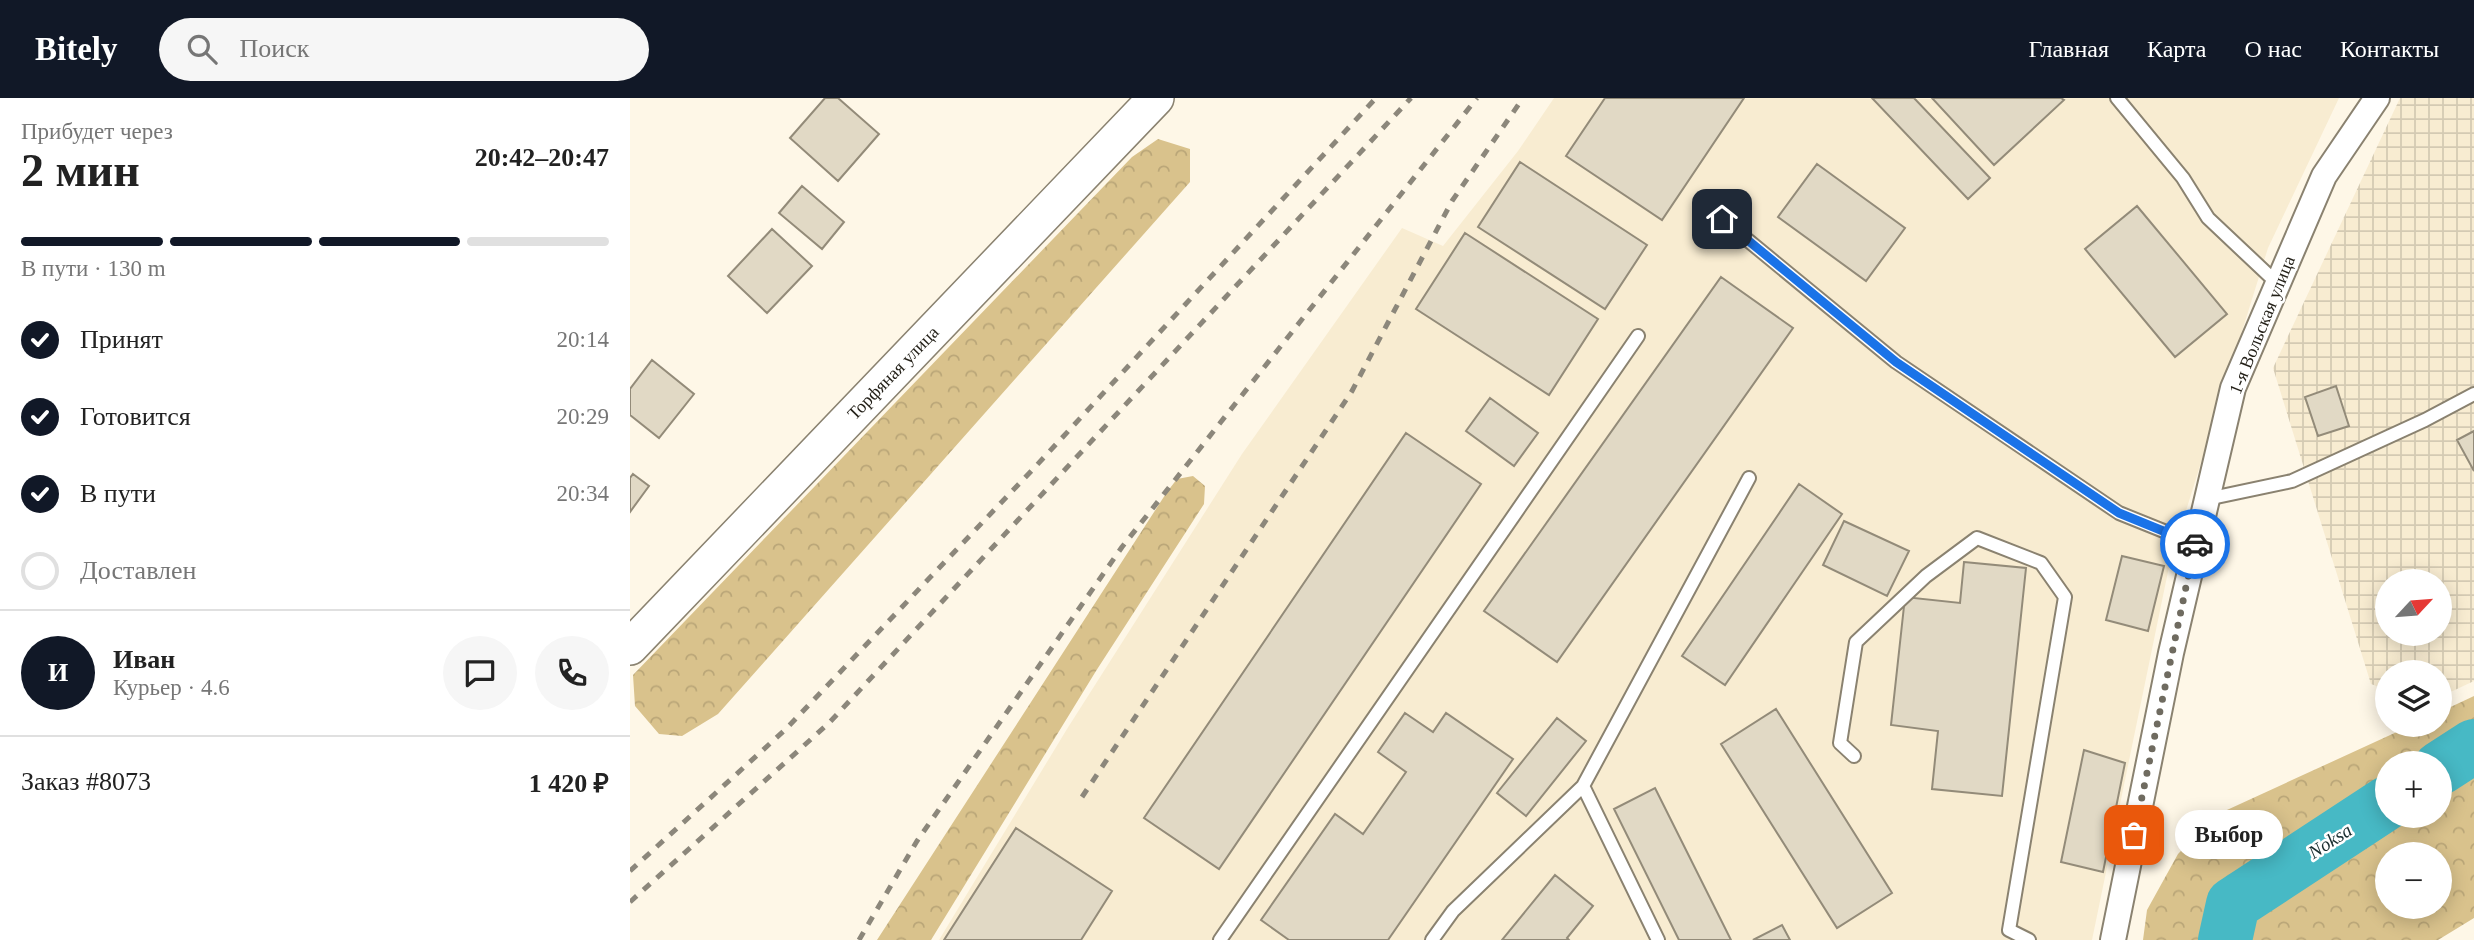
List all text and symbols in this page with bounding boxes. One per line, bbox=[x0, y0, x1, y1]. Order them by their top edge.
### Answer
search box bbox=[159, 18, 649, 81]
icon: search bbox=[183, 30, 221, 68]
text: Bitely bbox=[35, 31, 117, 67]
text: Поиск bbox=[239, 34, 309, 63]
text: Главная bbox=[2028, 36, 2109, 62]
text: Карта bbox=[2147, 36, 2206, 62]
text: О нас bbox=[2244, 36, 2302, 62]
text: Контакты bbox=[2340, 36, 2439, 62]
text: Прибудет через bbox=[21, 119, 173, 144]
text: 20:42–20:47 bbox=[475, 143, 609, 172]
text: 2 мин bbox=[21, 145, 140, 196]
pin bbox=[1692, 189, 1752, 249]
icon: home bbox=[1703, 200, 1741, 238]
street label: 1-я Вольская улица bbox=[2225, 253, 2299, 397]
text: В пути · 130 m bbox=[21, 256, 166, 281]
icon: check bbox=[21, 321, 59, 359]
street label: Торфяная улица bbox=[843, 322, 943, 424]
text: Принят bbox=[80, 325, 163, 354]
text: 20:14 bbox=[557, 327, 609, 352]
icon: check bbox=[21, 398, 59, 436]
text: Готовится bbox=[80, 402, 191, 431]
text: 20:29 bbox=[557, 404, 609, 429]
icon: check bbox=[21, 475, 59, 513]
text: В пути bbox=[80, 479, 156, 508]
text: 20:34 bbox=[557, 481, 609, 506]
courier bbox=[2160, 509, 2230, 579]
icon: car bbox=[2176, 525, 2214, 563]
text: Доставлен bbox=[80, 556, 197, 585]
north arrow bbox=[2375, 569, 2452, 646]
map controls bbox=[2375, 569, 2452, 919]
button: chat bbox=[443, 636, 517, 710]
button: phone bbox=[535, 636, 609, 710]
text: Иван bbox=[113, 645, 175, 674]
text: И bbox=[48, 658, 68, 687]
button: layers bbox=[2375, 660, 2452, 737]
text: Курьер · 4.6 bbox=[113, 675, 230, 700]
button: + bbox=[2375, 751, 2452, 828]
text: Заказ #8073 bbox=[21, 767, 151, 796]
text: 1 420 ₽ bbox=[529, 769, 609, 798]
pin bbox=[2104, 805, 2164, 865]
callout: Выбор bbox=[2176, 810, 2284, 860]
icon: bag bbox=[2115, 816, 2153, 854]
water label: Noksa bbox=[2304, 819, 2356, 863]
text: Выбор bbox=[2195, 822, 2263, 847]
button: − bbox=[2375, 842, 2452, 919]

